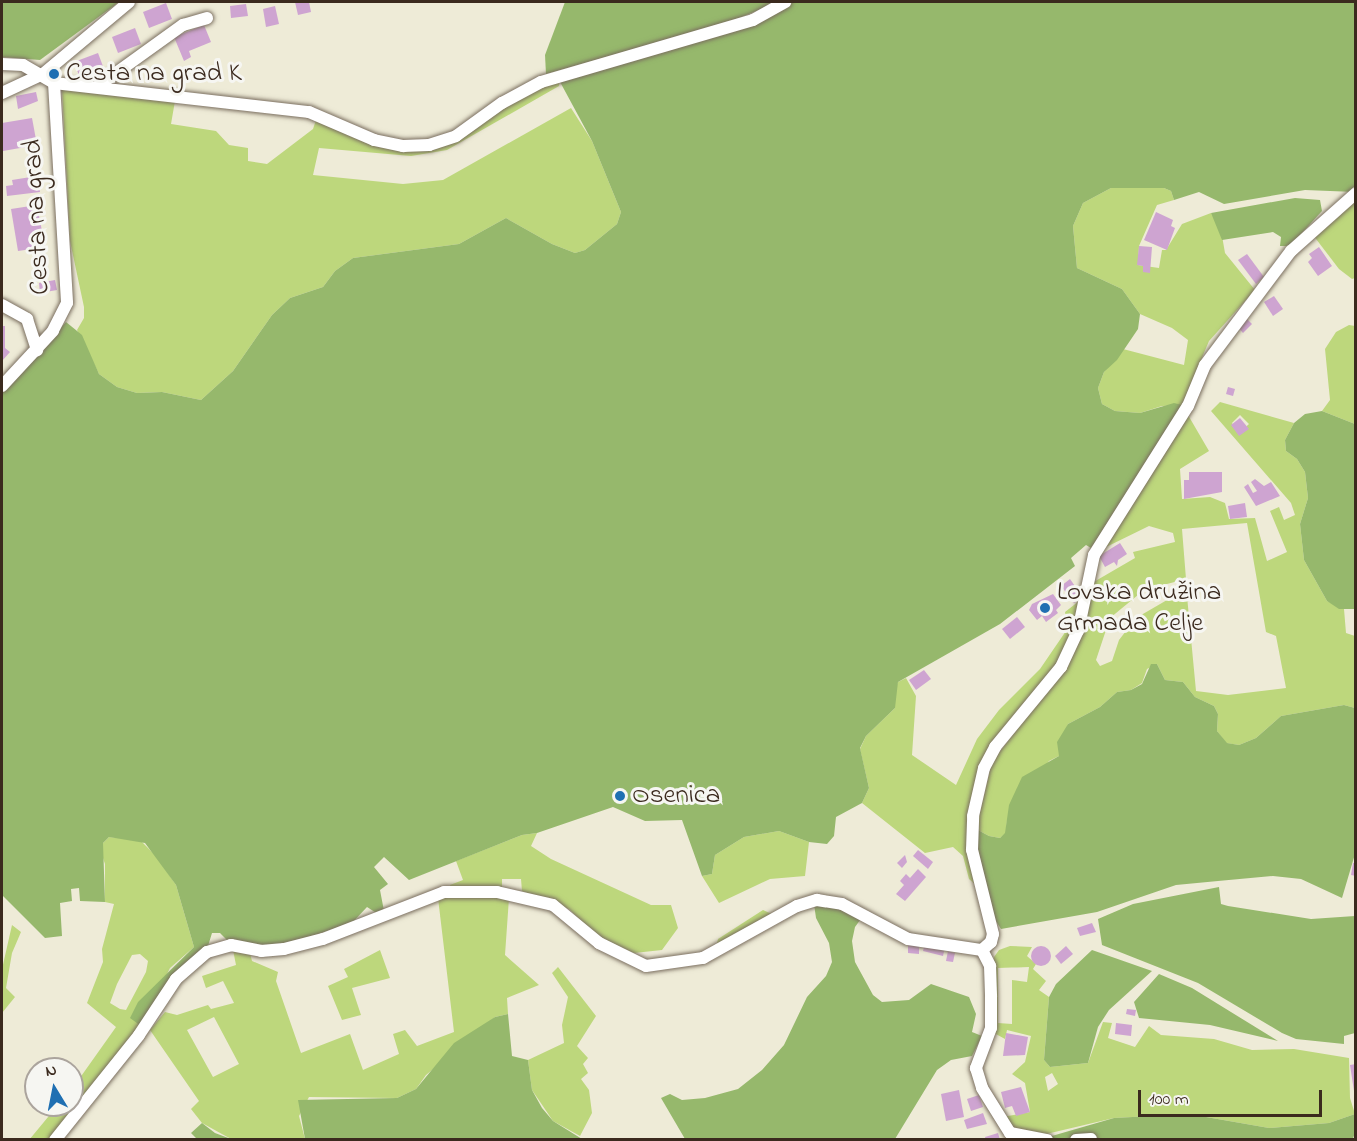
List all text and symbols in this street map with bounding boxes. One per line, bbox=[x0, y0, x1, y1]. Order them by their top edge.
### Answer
place label: Cesta na grad K bbox=[66, 58, 242, 90]
marker: Cesta na grad K bbox=[47, 67, 61, 81]
street label: Cesta na grad bbox=[17, 138, 57, 296]
place label: Lovska družina Grmada Celje bbox=[1057, 576, 1221, 639]
marker: Lovska družina Grmada Celje bbox=[1038, 601, 1052, 615]
place label: Osenica bbox=[632, 780, 720, 812]
marker: Osenica bbox=[613, 789, 627, 803]
north arrow bbox=[24, 1057, 84, 1117]
text: N bbox=[44, 1058, 59, 1084]
scale bar bbox=[1141, 1078, 1326, 1116]
text: 100 m bbox=[1149, 1087, 1189, 1113]

